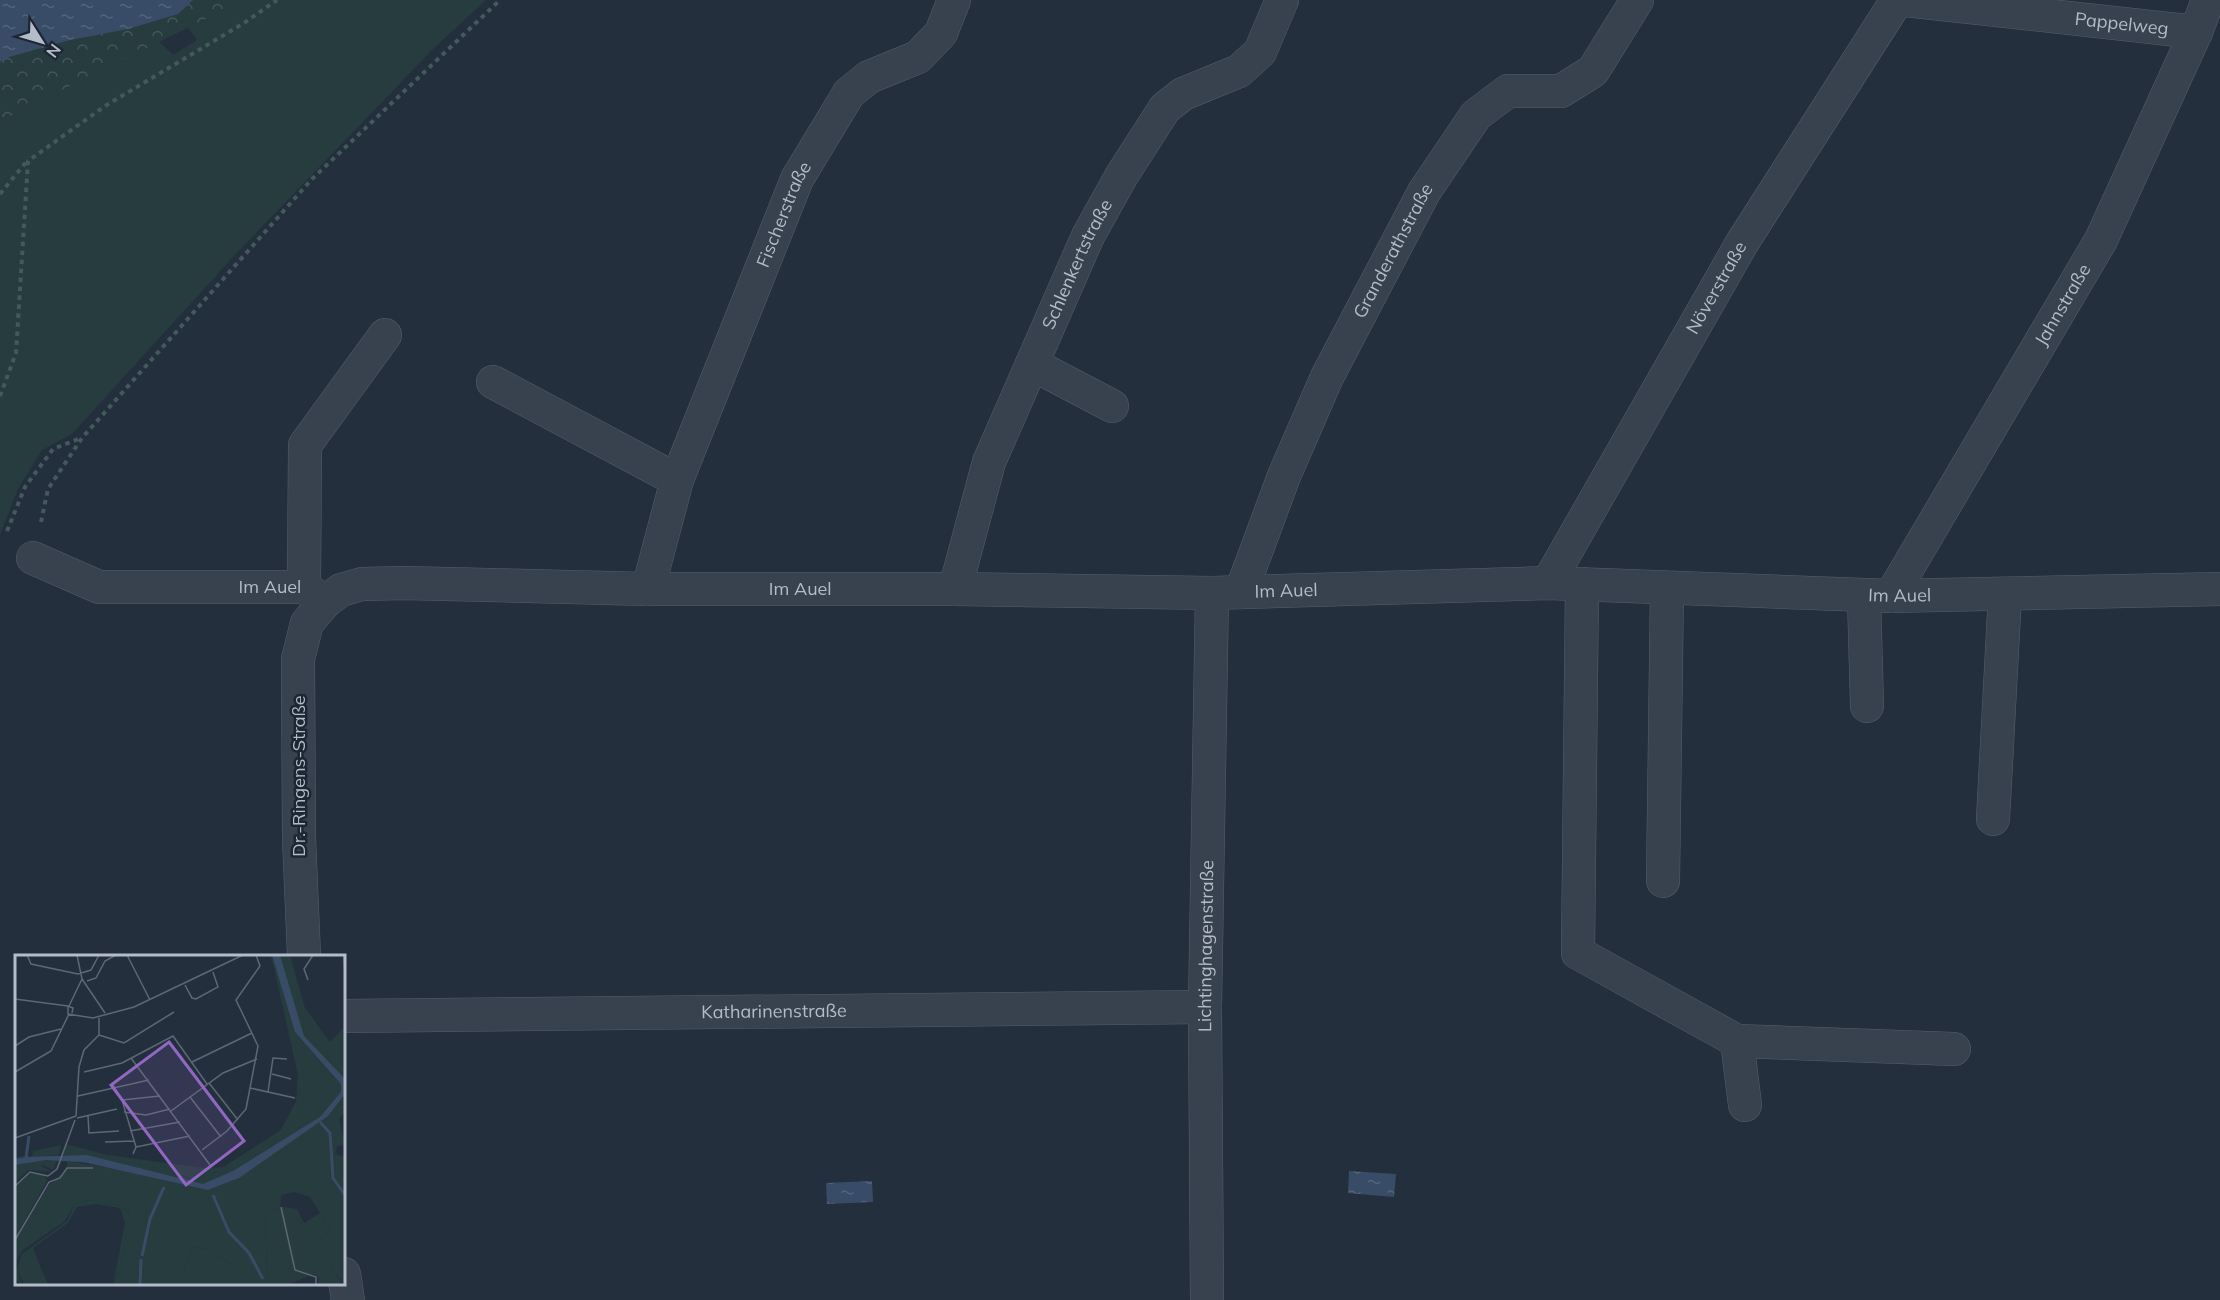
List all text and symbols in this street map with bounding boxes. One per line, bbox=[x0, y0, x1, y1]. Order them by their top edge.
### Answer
street label: Pappelweg bbox=[2074, 7, 2170, 40]
north arrow bbox=[12, 12, 72, 72]
text: N bbox=[42, 40, 66, 62]
street label: Fischerstraße bbox=[751, 157, 816, 271]
street label: Granderathstraße bbox=[1348, 179, 1438, 322]
street label: Schlenkertstraße bbox=[1037, 195, 1117, 333]
street label: Növerstraße bbox=[1681, 237, 1752, 338]
street label: Jahnstraße bbox=[2029, 259, 2095, 350]
street label: Im Auel bbox=[238, 575, 301, 598]
street label: Im Auel bbox=[769, 577, 832, 600]
street label: Im Auel bbox=[1254, 578, 1318, 603]
street label: Im Auel bbox=[1868, 583, 1931, 607]
street label: Dr.-Ringens-Straße bbox=[287, 695, 310, 857]
street label: Lichtinghagenstraße bbox=[1193, 860, 1218, 1032]
inset map bbox=[15, 955, 345, 1285]
street label: Katharinenstraße bbox=[701, 999, 847, 1023]

